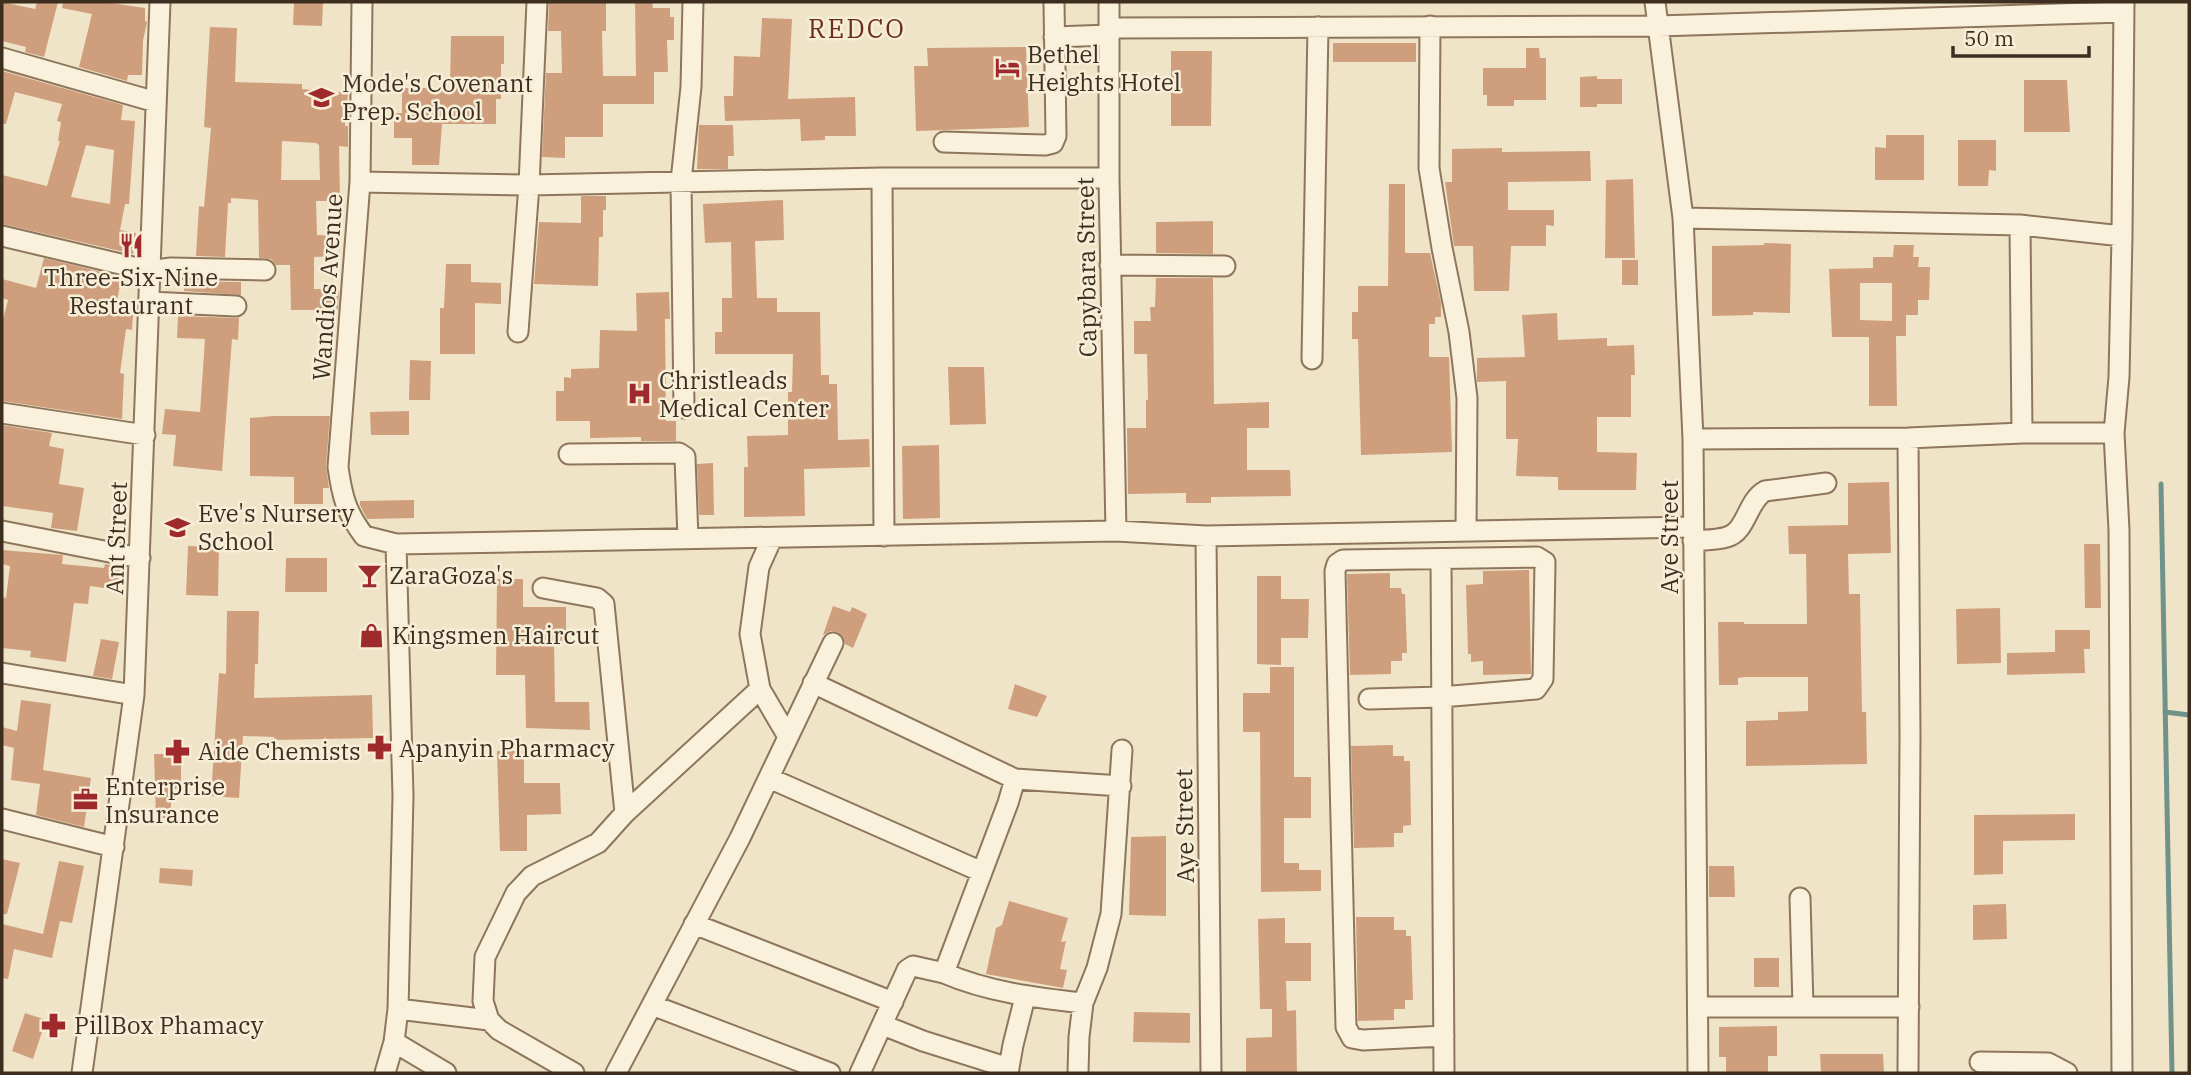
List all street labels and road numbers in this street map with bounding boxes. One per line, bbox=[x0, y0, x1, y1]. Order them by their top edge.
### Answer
street label: Capybara Street bbox=[1068, 177, 1104, 357]
street label: Wandios Avenue bbox=[304, 192, 350, 382]
street label: Aye Street bbox=[1653, 480, 1685, 594]
street label: Ant Street bbox=[98, 481, 134, 595]
street label: Aye Street bbox=[1167, 768, 1201, 884]

